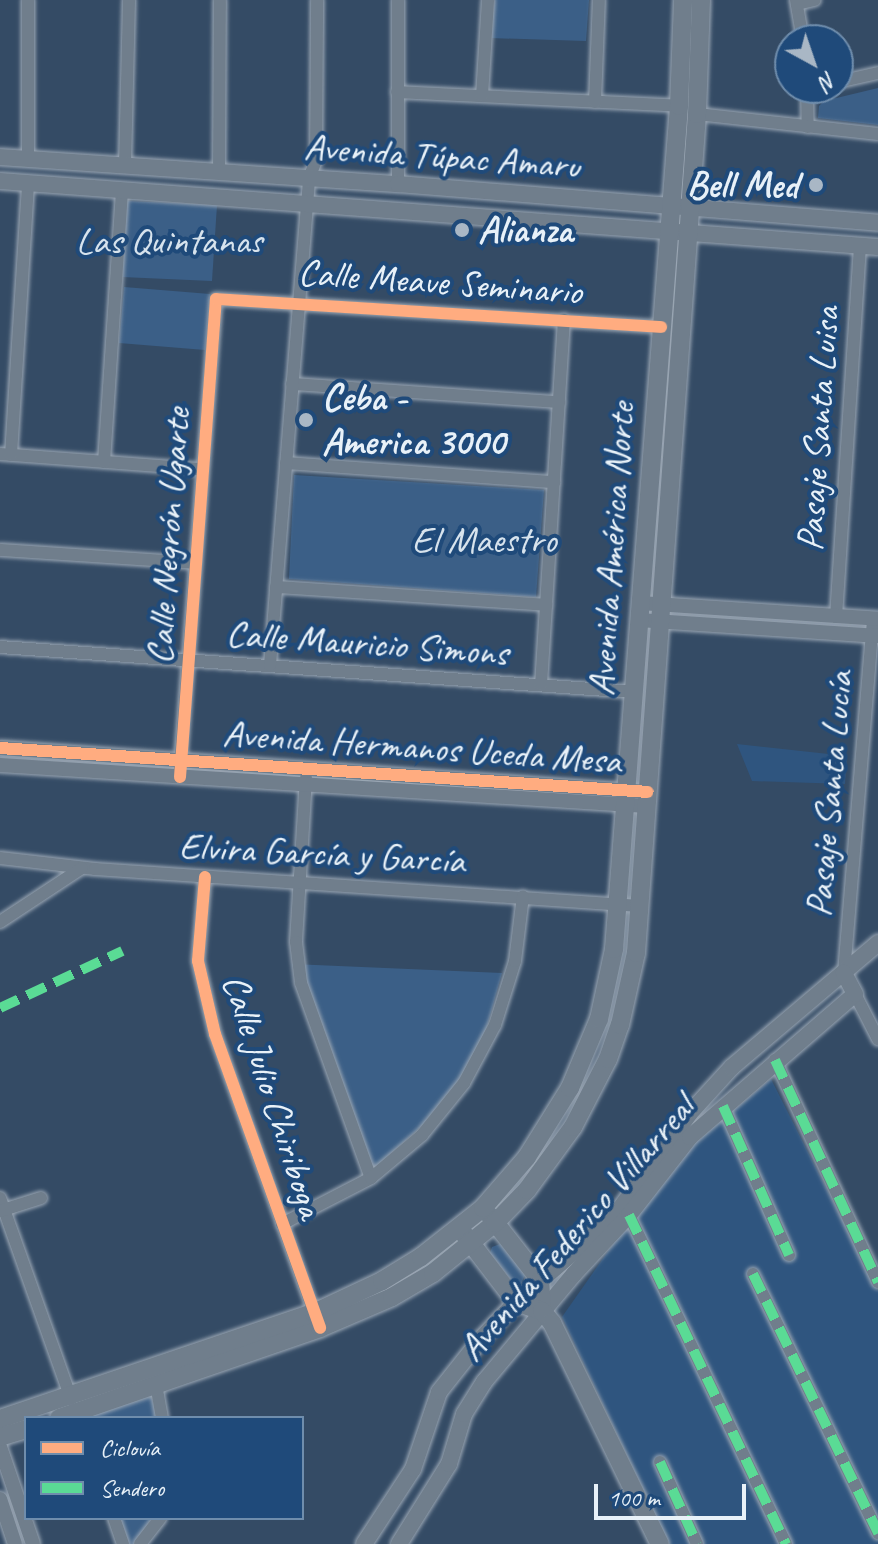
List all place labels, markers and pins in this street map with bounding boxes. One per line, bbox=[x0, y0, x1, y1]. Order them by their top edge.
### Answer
place label: Bell Med bbox=[687, 162, 798, 208]
marker: Bell Med bbox=[805, 174, 827, 196]
place label: Alianza bbox=[478, 207, 573, 253]
marker: Alianza bbox=[453, 221, 471, 239]
place label: Ceba - America 3000 bbox=[322, 375, 505, 464]
marker: Ceba - America 3000 bbox=[297, 411, 315, 429]

